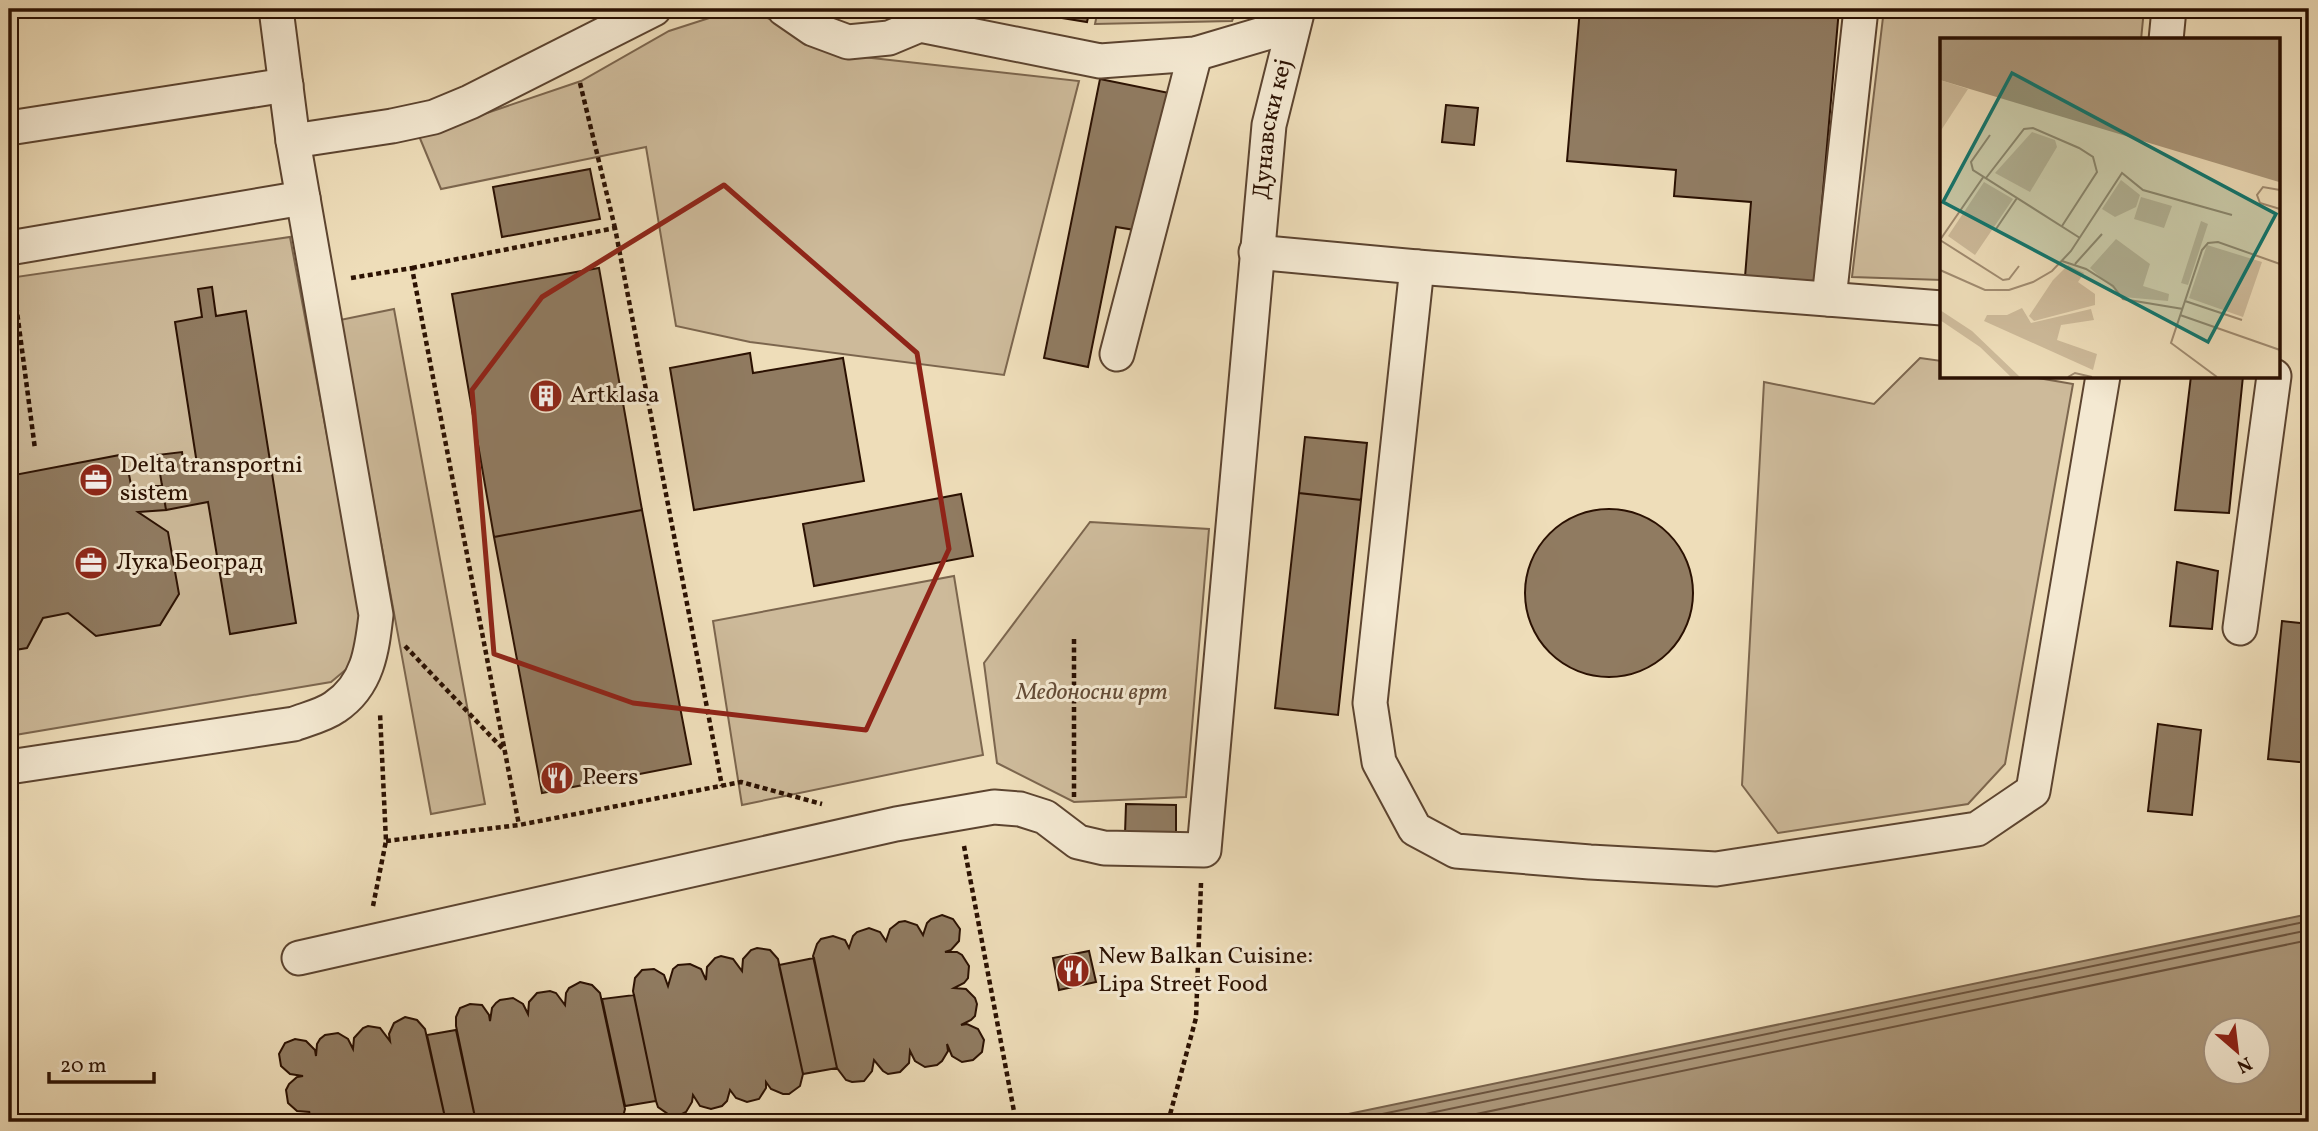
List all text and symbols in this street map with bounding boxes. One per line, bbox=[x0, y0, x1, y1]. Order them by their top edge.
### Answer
inset map bbox=[1940, 38, 2280, 378]
street label: Дунавски кеј bbox=[1245, 56, 1302, 201]
building icon: Artklasa bbox=[527, 377, 565, 415]
place label: Artklasa bbox=[570, 379, 660, 413]
place label: Delta transportni sistem bbox=[120, 449, 303, 511]
office icon: Delta transportni sistem bbox=[77, 461, 115, 499]
office icon: Лука Београд bbox=[72, 544, 110, 582]
place label: Лука Београд bbox=[116, 546, 263, 580]
park label: Медоносни врт bbox=[1015, 676, 1168, 710]
restaurant icon: Peers bbox=[538, 759, 576, 797]
place label: Peers bbox=[582, 761, 639, 795]
place label: New Balkan Cuisine: Lipa Street Food bbox=[1098, 940, 1313, 1002]
restaurant icon: New Balkan Cuisine: Lipa Street Food bbox=[1054, 952, 1092, 990]
north arrow bbox=[2202, 1016, 2272, 1086]
scale bar bbox=[49, 1040, 154, 1084]
text: N bbox=[2232, 1050, 2256, 1079]
text: 20 m bbox=[60, 1052, 106, 1081]

